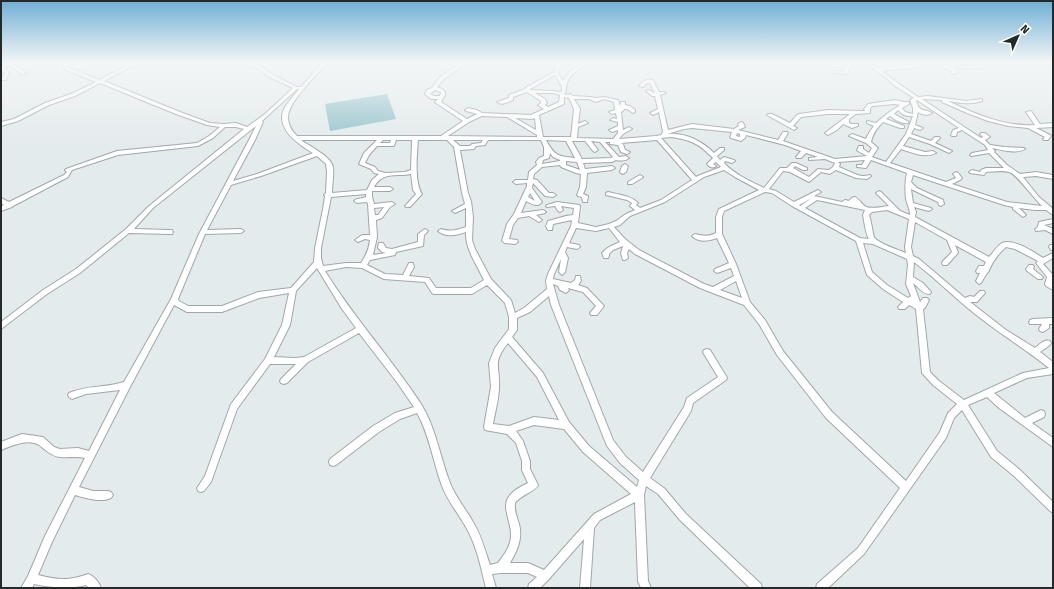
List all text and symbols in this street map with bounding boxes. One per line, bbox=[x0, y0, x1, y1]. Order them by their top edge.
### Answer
north arrow bbox=[998, 16, 1038, 56]
text: N bbox=[1018, 22, 1032, 36]

